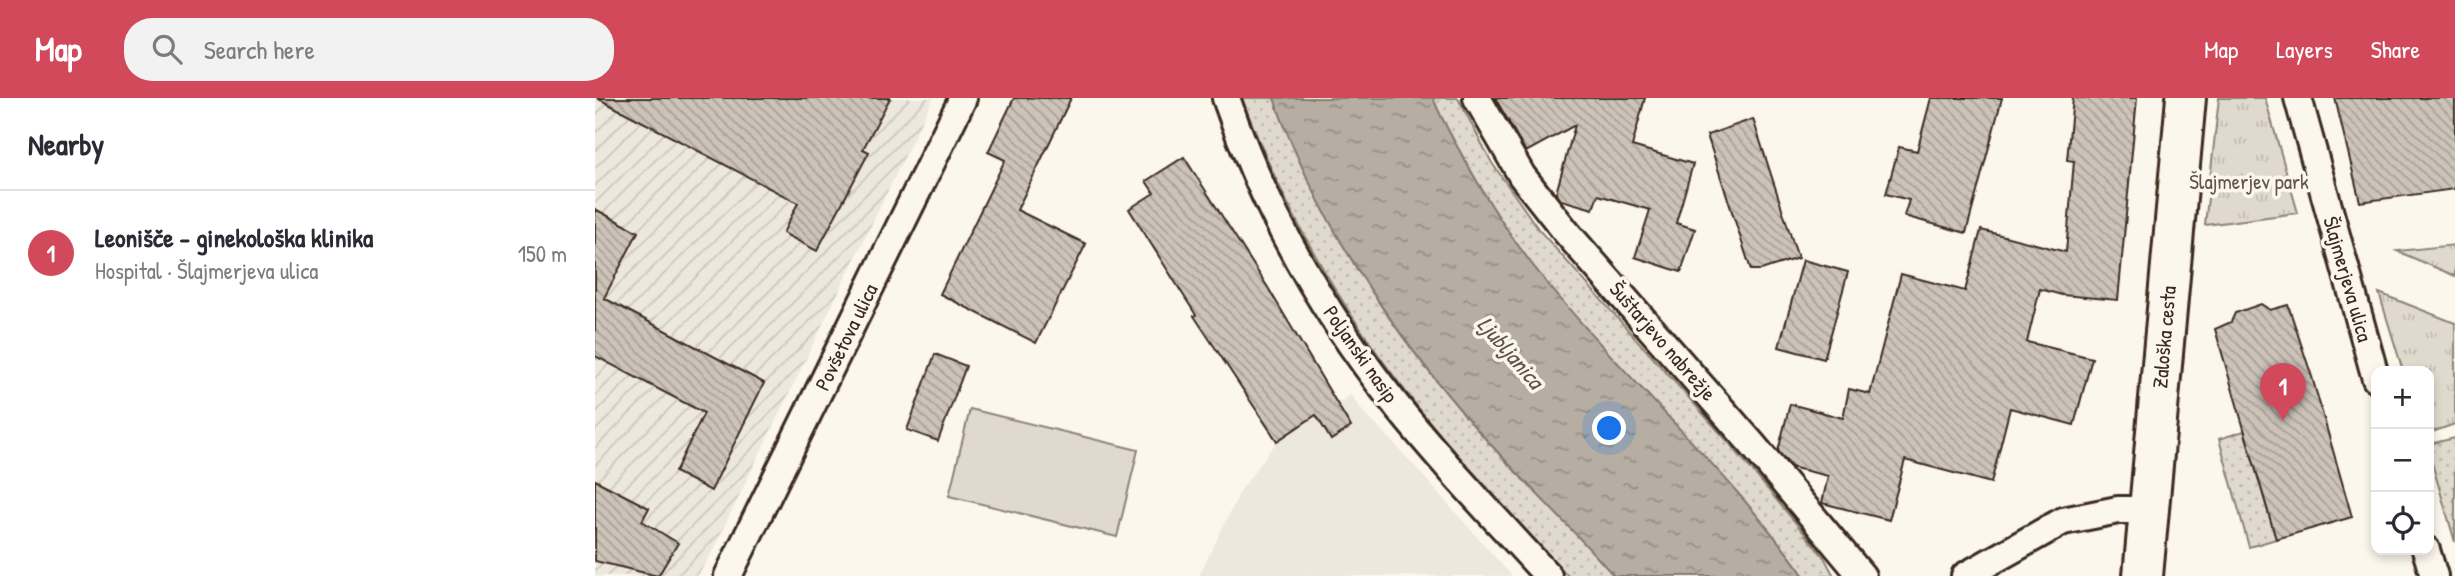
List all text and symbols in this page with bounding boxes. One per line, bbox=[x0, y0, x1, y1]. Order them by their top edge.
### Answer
search box bbox=[124, 18, 614, 81]
text: Map bbox=[35, 27, 82, 71]
icon: search bbox=[148, 30, 186, 68]
text: Search here bbox=[204, 32, 315, 67]
text: Map bbox=[2204, 33, 2238, 65]
text: Layers bbox=[2276, 33, 2333, 65]
text: Share bbox=[2371, 33, 2420, 65]
text: Nearby bbox=[28, 124, 104, 164]
park label: Šlajmerjev park bbox=[2189, 167, 2309, 196]
street label: Šlajmerjeva ulica bbox=[2316, 213, 2380, 345]
text: Leonišče - ginekološka klinika bbox=[95, 220, 373, 255]
text: 1 bbox=[47, 238, 55, 269]
text: 150 m bbox=[518, 238, 567, 269]
text: Hospital · Šlajmerjeva ulica bbox=[95, 255, 318, 286]
street label: Šuštarjevo nabrežje bbox=[1603, 275, 1723, 407]
street label: Povšetova ulica bbox=[808, 279, 884, 395]
street label: Zaloška cesta bbox=[2145, 285, 2183, 389]
street label: Poljanski nasip bbox=[1317, 300, 1405, 408]
water label: Ljubljanica bbox=[1471, 309, 1552, 396]
pin: 1 bbox=[2260, 363, 2306, 421]
map controls bbox=[2371, 366, 2434, 555]
button: + bbox=[2371, 366, 2434, 429]
your location bbox=[1592, 411, 1626, 445]
button: − bbox=[2371, 429, 2434, 492]
button: locate bbox=[2371, 492, 2434, 555]

